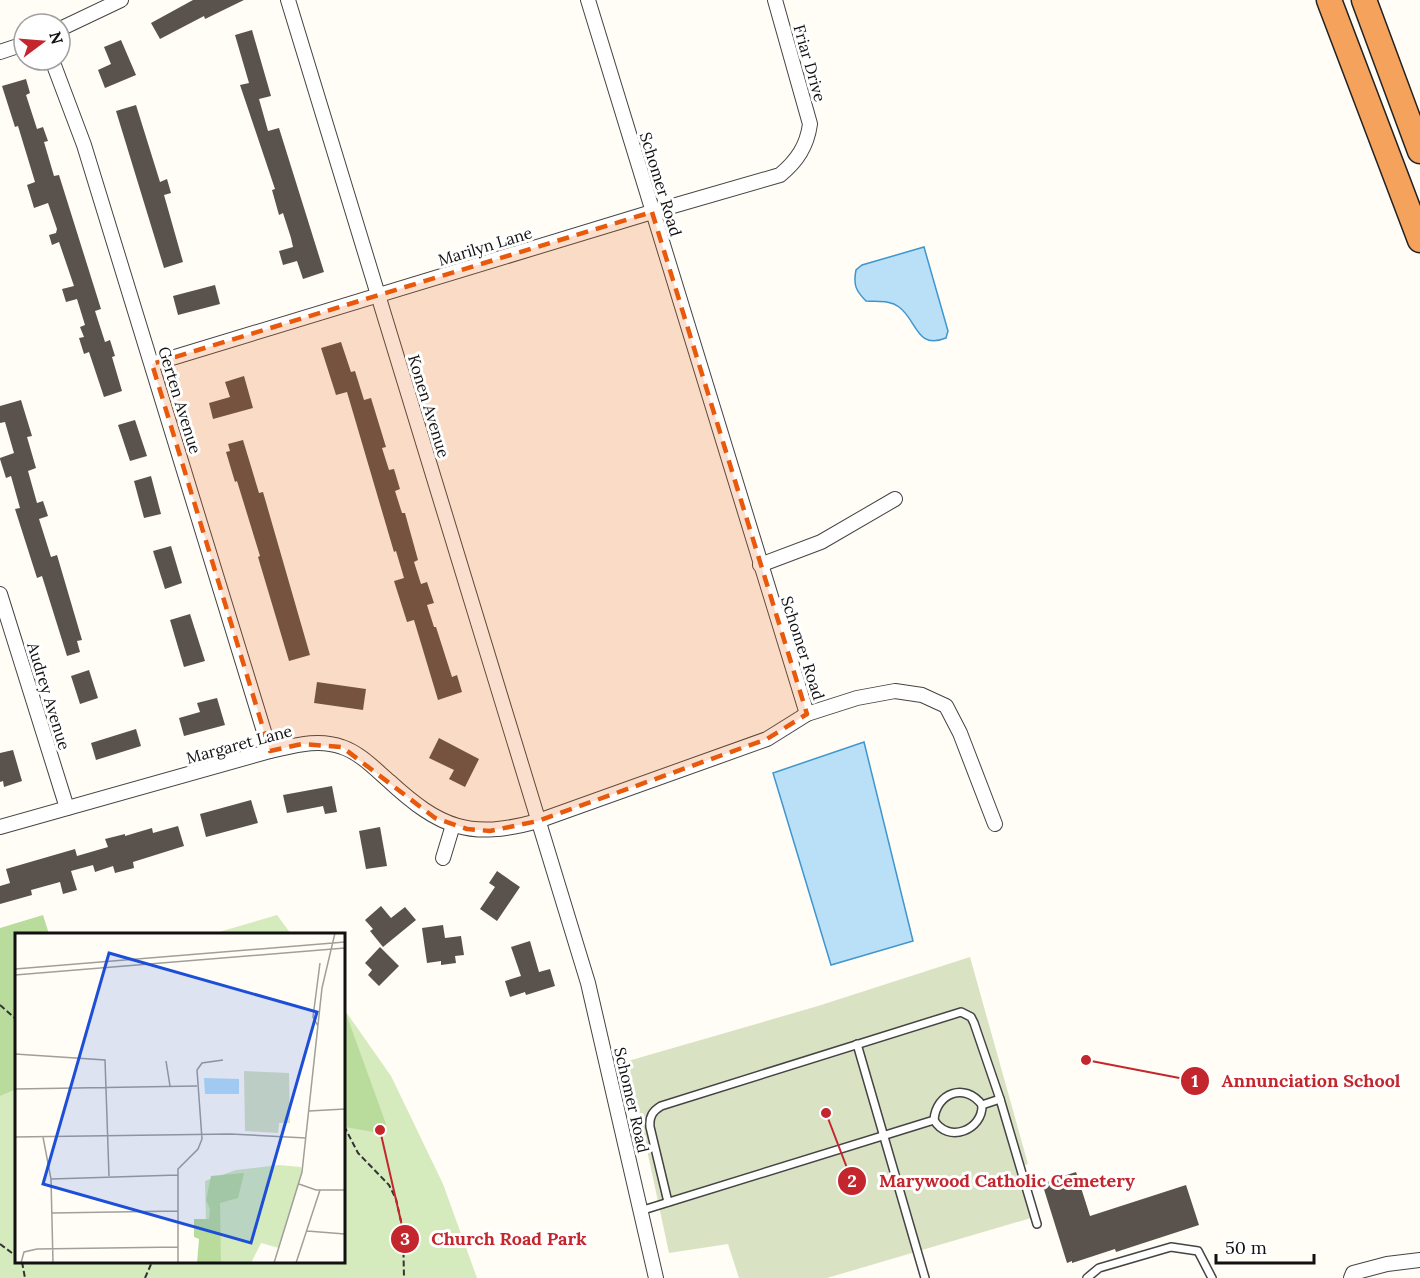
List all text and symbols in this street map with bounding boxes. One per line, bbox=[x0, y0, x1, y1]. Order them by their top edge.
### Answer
north arrow bbox=[12, 12, 72, 72]
street label: Friar Drive bbox=[789, 22, 831, 104]
text: N bbox=[45, 29, 68, 47]
street label: Schomer Road bbox=[636, 130, 686, 239]
street label: Marilyn Lane bbox=[436, 222, 535, 270]
street label: Gerten Avenue bbox=[154, 344, 206, 456]
street label: Konen Avenue bbox=[404, 352, 454, 460]
street label: Schomer Road bbox=[777, 594, 829, 703]
street label: Audrey Avenue bbox=[23, 639, 75, 753]
street label: Margaret Lane bbox=[184, 720, 295, 768]
inset map bbox=[15, 933, 345, 1263]
street label: Schomer Road bbox=[610, 1045, 654, 1155]
callout: Annunciation School bbox=[1180, 1063, 1413, 1099]
text: 1 bbox=[1191, 1069, 1199, 1092]
text: Annunciation School bbox=[1222, 1069, 1401, 1092]
callout: Marywood Catholic Cemetery bbox=[837, 1163, 1147, 1199]
text: 2 bbox=[847, 1169, 857, 1192]
text: Marywood Catholic Cemetery bbox=[879, 1169, 1135, 1192]
callout: Church Road Park bbox=[390, 1221, 599, 1257]
text: 3 bbox=[400, 1227, 410, 1250]
text: Church Road Park bbox=[431, 1227, 587, 1250]
scale bar bbox=[1216, 1227, 1314, 1265]
text: 50 m bbox=[1225, 1236, 1267, 1259]

